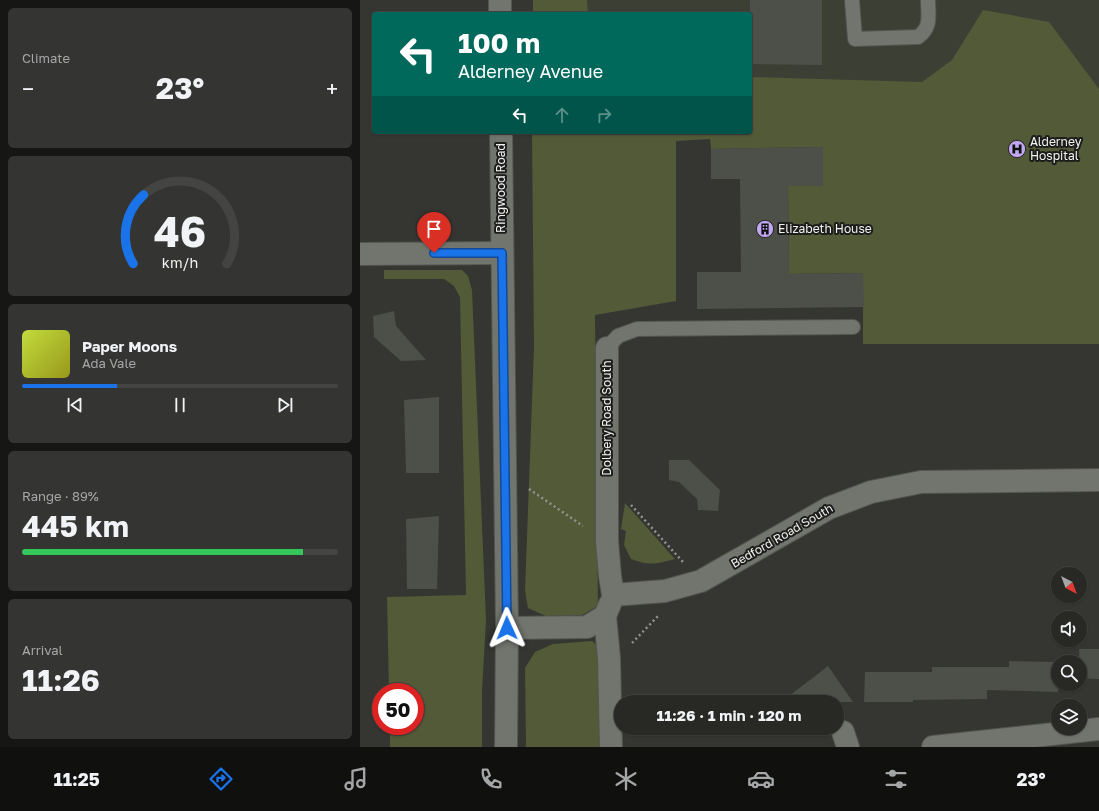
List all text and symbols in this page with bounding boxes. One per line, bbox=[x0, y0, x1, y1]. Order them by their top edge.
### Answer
text: 100 m bbox=[458, 26, 540, 59]
icon: left bbox=[392, 28, 444, 80]
text: Climate bbox=[22, 50, 70, 66]
text: Alderney Avenue bbox=[458, 60, 603, 82]
text: 23° bbox=[156, 70, 204, 106]
text: − bbox=[22, 75, 34, 102]
text: + bbox=[326, 75, 338, 102]
icon: left bbox=[509, 104, 531, 126]
icon: ahead bbox=[551, 104, 573, 126]
icon: right bbox=[593, 104, 615, 126]
place label: Alderney Hospital bbox=[1030, 134, 1082, 163]
hospital icon: Alderney Hospital bbox=[1007, 139, 1027, 159]
street label: Ringwood Road bbox=[493, 143, 508, 233]
text: 46 bbox=[154, 205, 206, 255]
pin bbox=[417, 212, 451, 253]
icon: arrive bbox=[423, 218, 445, 240]
building icon: Elizabeth House bbox=[755, 219, 775, 239]
place label: Elizabeth House bbox=[778, 221, 872, 236]
text: km/h bbox=[162, 253, 198, 270]
text: Paper Moons bbox=[82, 337, 177, 355]
text: Ada Vale bbox=[82, 355, 136, 371]
street label: Dolbery Road South bbox=[599, 360, 614, 476]
icon: previous bbox=[64, 394, 86, 416]
icon: pause bbox=[169, 394, 191, 416]
icon: next bbox=[274, 394, 296, 416]
text: Range · 89% bbox=[22, 488, 99, 504]
street label: Bedford Road South bbox=[728, 500, 836, 571]
text: 445 km bbox=[22, 508, 129, 544]
north arrow bbox=[1051, 567, 1087, 603]
map controls bbox=[1051, 567, 1087, 735]
position arrow bbox=[486, 607, 528, 649]
button: sound bbox=[1051, 611, 1087, 647]
text: Arrival bbox=[22, 642, 63, 658]
button: search bbox=[1051, 655, 1087, 691]
text: 11:26 bbox=[22, 662, 100, 698]
speed limit sign: 50 bbox=[372, 683, 424, 735]
button: layers bbox=[1051, 699, 1087, 735]
text: 11:26 · 1 min · 120 m bbox=[657, 706, 801, 724]
icon: directions bbox=[207, 765, 235, 793]
icon: music bbox=[342, 765, 370, 793]
icon: phone bbox=[477, 765, 505, 793]
icon: climate bbox=[612, 765, 640, 793]
icon: car bbox=[747, 765, 775, 793]
icon: filters bbox=[882, 765, 910, 793]
text: 11:25 bbox=[53, 768, 100, 790]
text: 23° bbox=[1017, 768, 1046, 790]

